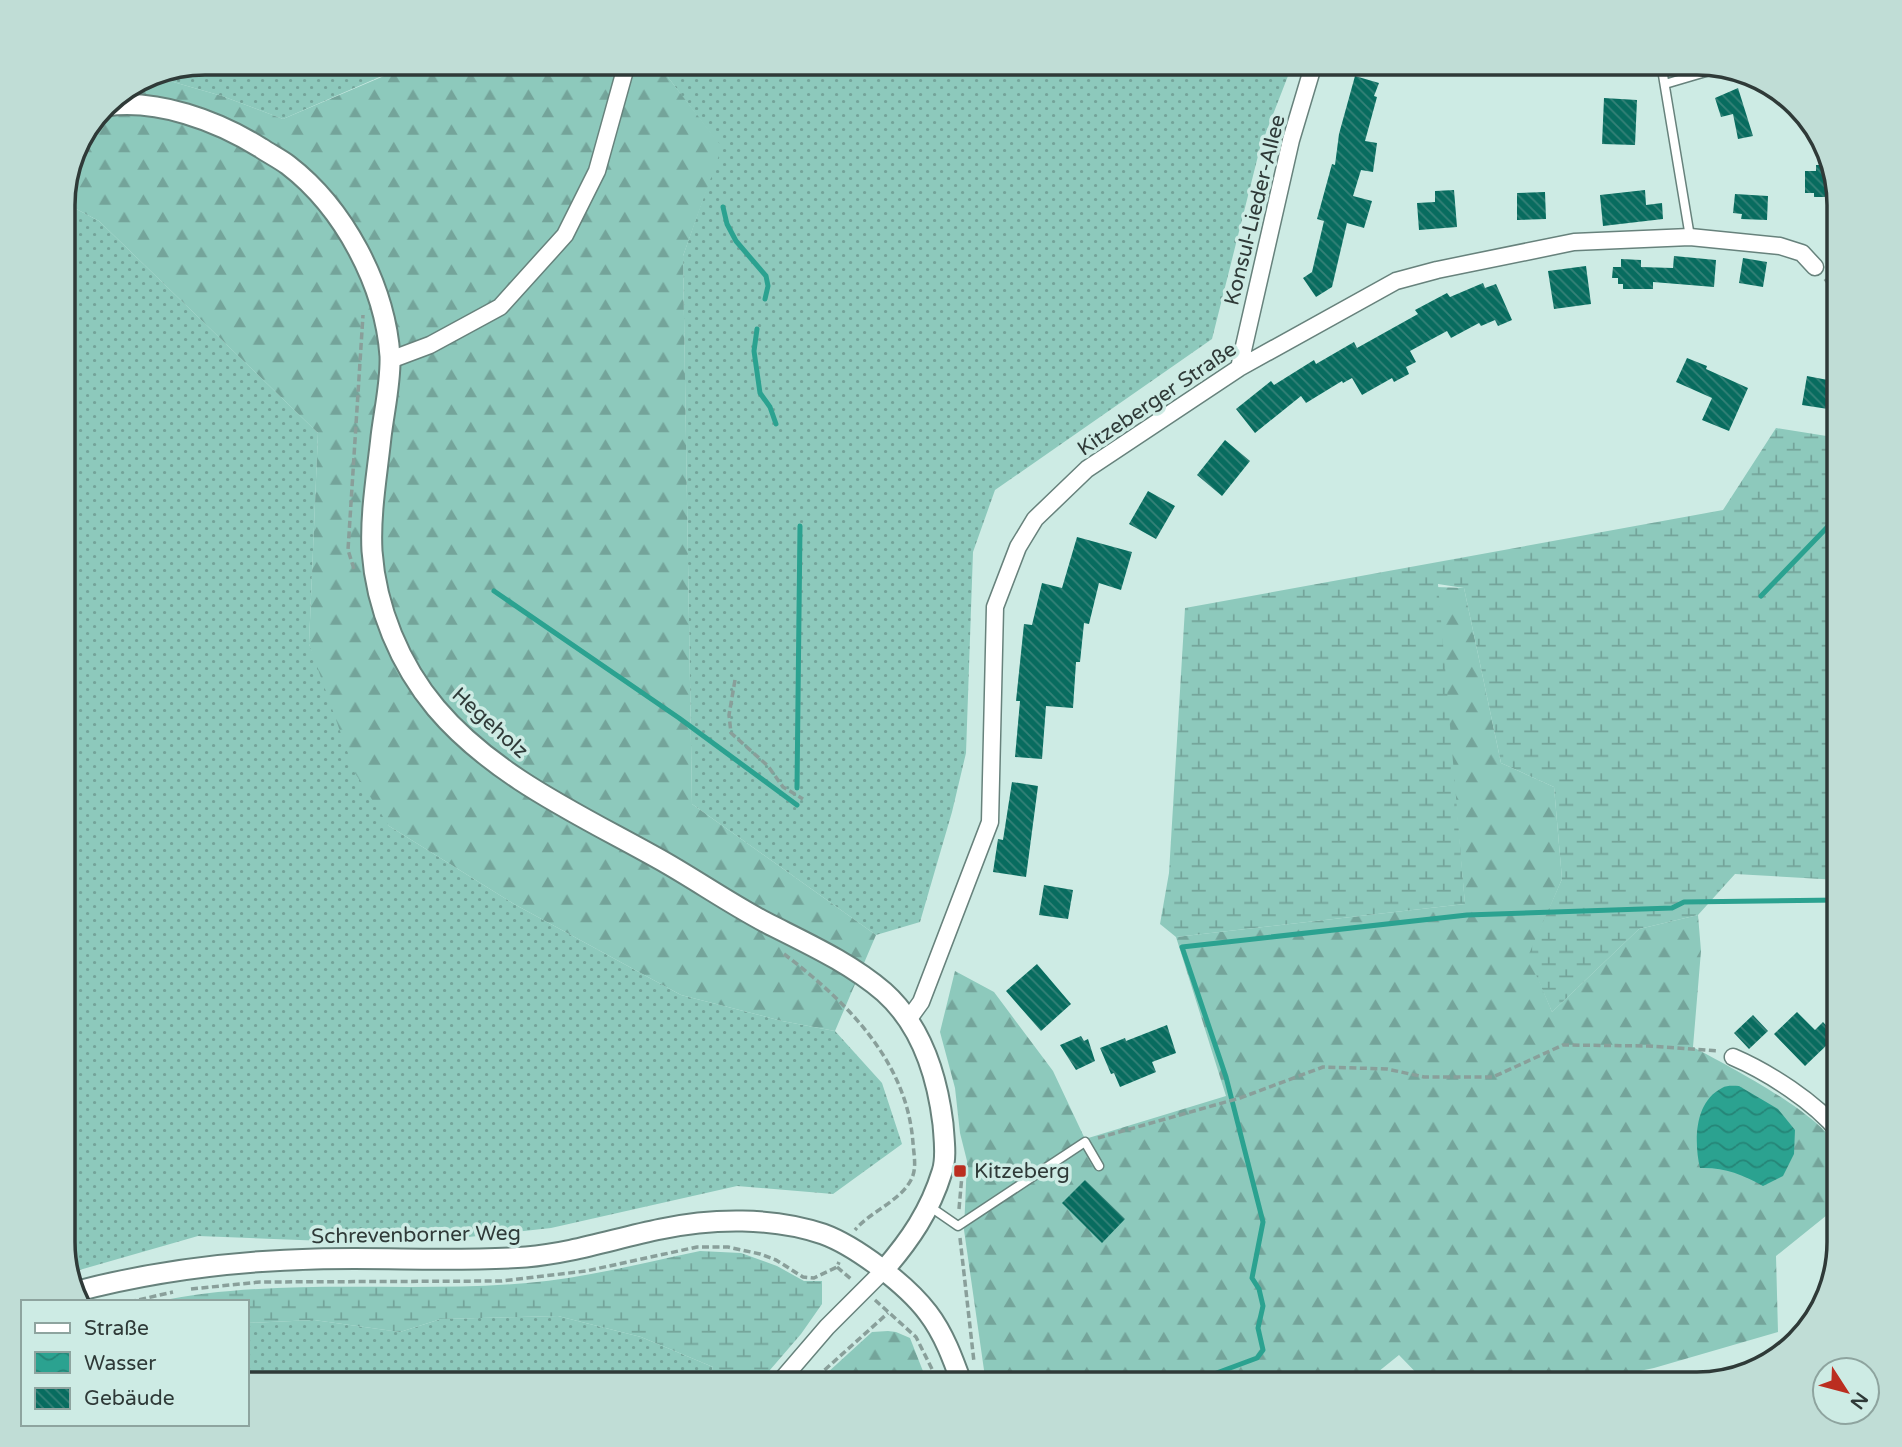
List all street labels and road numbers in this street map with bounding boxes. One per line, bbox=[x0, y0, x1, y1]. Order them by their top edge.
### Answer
street label: Konsul-Lieder-Allee bbox=[1219, 112, 1291, 308]
street label: Kitzeberger Straße bbox=[1073, 337, 1241, 461]
street label: Hegeholz bbox=[447, 682, 533, 764]
street label: Schrevenborner Weg bbox=[311, 1221, 521, 1249]

